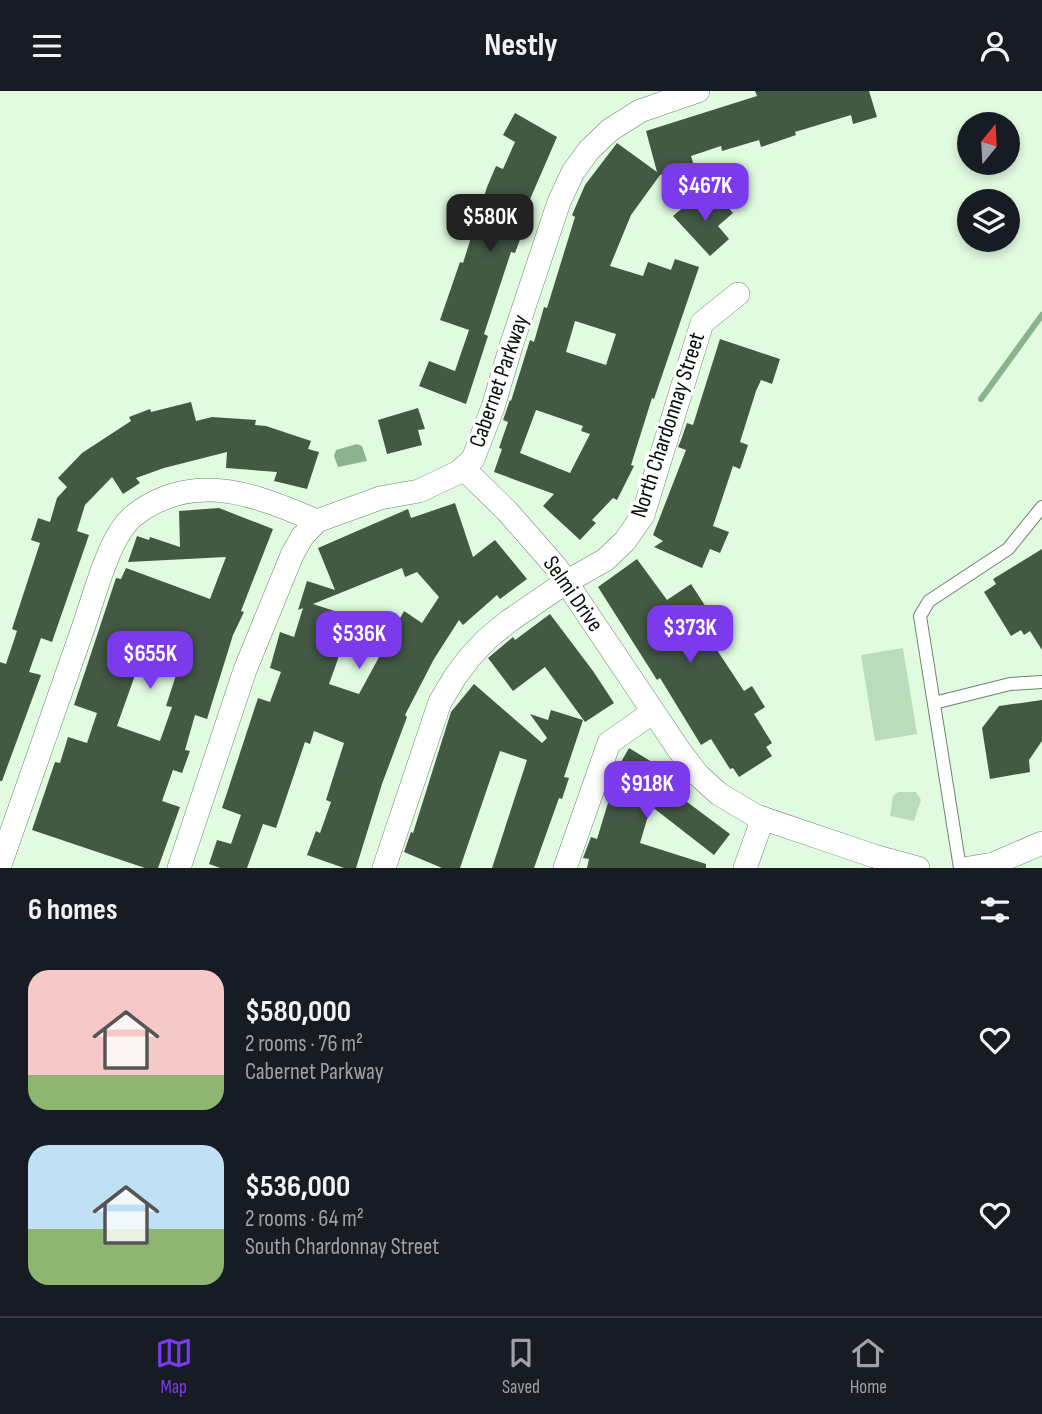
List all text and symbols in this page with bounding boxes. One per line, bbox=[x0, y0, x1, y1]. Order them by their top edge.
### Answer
text: Nestly bbox=[484, 26, 558, 65]
icon: menu bbox=[28, 27, 66, 65]
icon: person bbox=[976, 27, 1014, 65]
north arrow bbox=[957, 112, 1020, 175]
map controls bbox=[957, 112, 1020, 252]
pin: $467K bbox=[656, 163, 754, 223]
text: $467K bbox=[678, 172, 732, 200]
button: layers bbox=[957, 189, 1020, 252]
pin: $580K bbox=[441, 195, 539, 254]
text: $580K bbox=[462, 203, 518, 231]
street label: Cabernet Parkway bbox=[463, 311, 535, 451]
street label: North Chardonnay Street bbox=[625, 329, 711, 521]
street label: Selmi Drive bbox=[537, 551, 609, 637]
pin: $373K bbox=[641, 605, 739, 665]
pin: $536K bbox=[310, 611, 408, 671]
text: $373K bbox=[663, 614, 717, 642]
text: $536K bbox=[332, 620, 386, 648]
pin: $655K bbox=[101, 631, 199, 691]
text: $655K bbox=[123, 640, 177, 668]
pin: $918K bbox=[598, 761, 696, 821]
text: $918K bbox=[620, 770, 674, 798]
icon: filters bbox=[976, 891, 1014, 929]
text: 6 homes bbox=[28, 892, 117, 928]
text: $580,000 bbox=[245, 994, 351, 1030]
icon: home bbox=[84, 998, 168, 1082]
icon: heart bbox=[976, 1021, 1014, 1059]
text: 2 rooms · 76 m² bbox=[245, 1030, 363, 1058]
text: Cabernet Parkway bbox=[245, 1058, 384, 1086]
text: $536,000 bbox=[245, 1169, 350, 1205]
icon: home bbox=[84, 1173, 168, 1257]
icon: heart bbox=[976, 1196, 1014, 1234]
text: 2 rooms · 64 m² bbox=[245, 1205, 364, 1233]
text: South Chardonnay Street bbox=[245, 1233, 439, 1261]
tab: Map bbox=[155, 1334, 193, 1399]
tab: Saved bbox=[502, 1334, 540, 1399]
tab: Home bbox=[849, 1334, 887, 1399]

